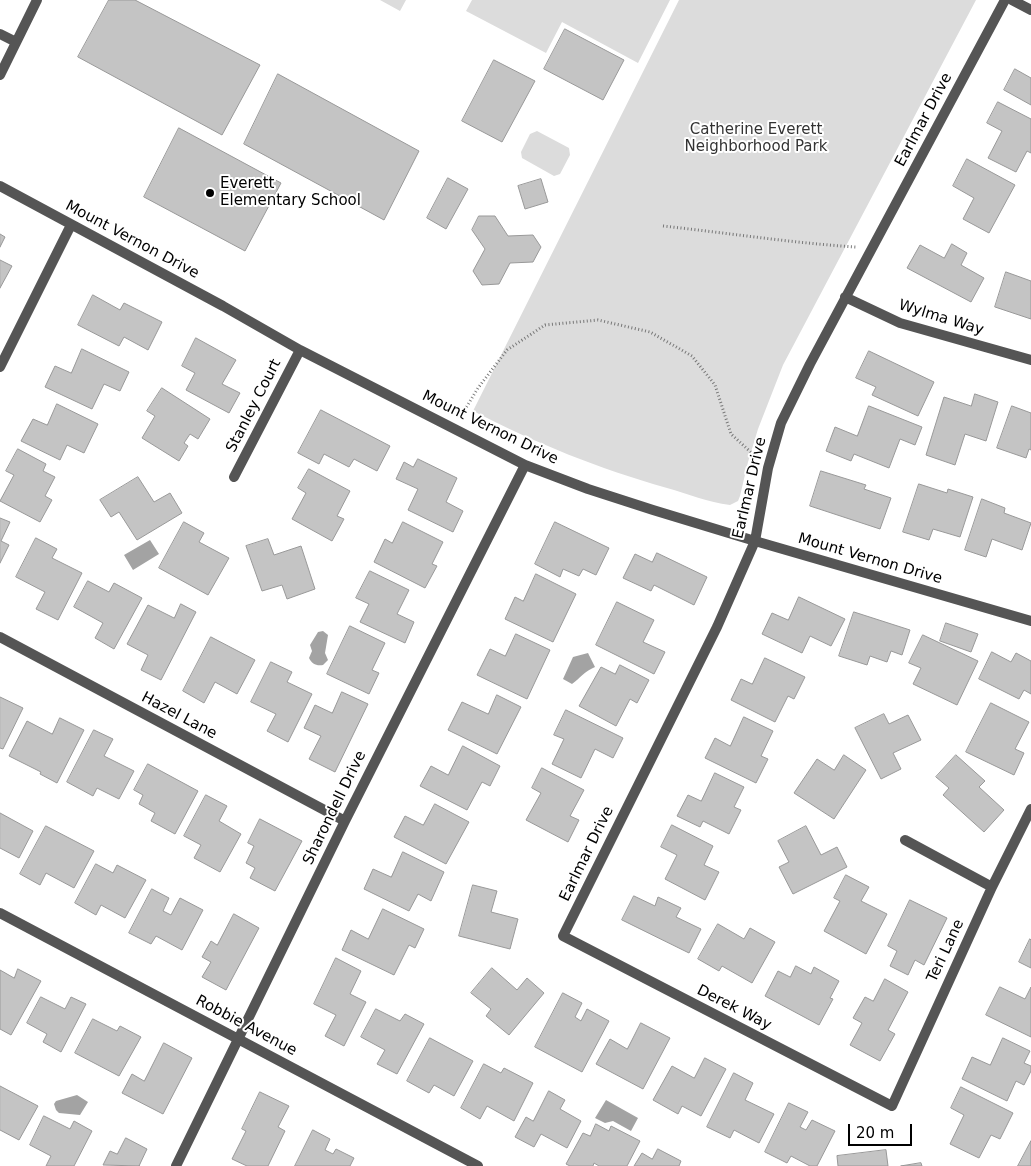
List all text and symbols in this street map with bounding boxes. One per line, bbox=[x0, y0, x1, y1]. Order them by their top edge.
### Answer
street label: Earlmar Drive bbox=[892, 70, 956, 170]
park label: Catherine Everett Neighborhood Park bbox=[685, 121, 827, 156]
place label: Everett Elementary School bbox=[220, 175, 361, 210]
marker: Everett Elementary School bbox=[204, 187, 216, 199]
street label: Mount Vernon Drive bbox=[62, 197, 202, 283]
street label: Wylma Way bbox=[896, 297, 986, 339]
street label: Stanley Court bbox=[223, 356, 285, 456]
street label: Mount Vernon Drive bbox=[419, 387, 561, 469]
street label: Earlmar Drive bbox=[730, 435, 770, 541]
street label: Mount Vernon Drive bbox=[796, 530, 944, 588]
street label: Hazel Lane bbox=[138, 689, 220, 743]
street label: Sharondell Drive bbox=[300, 748, 370, 868]
street label: Earlmar Drive bbox=[556, 803, 618, 905]
street label: Teri Lane bbox=[924, 917, 968, 985]
street label: Derek Way bbox=[694, 982, 774, 1034]
street label: Robbie Avenue bbox=[192, 992, 300, 1060]
scale bar bbox=[851, 1114, 915, 1146]
text: 20 m bbox=[856, 1124, 894, 1142]

